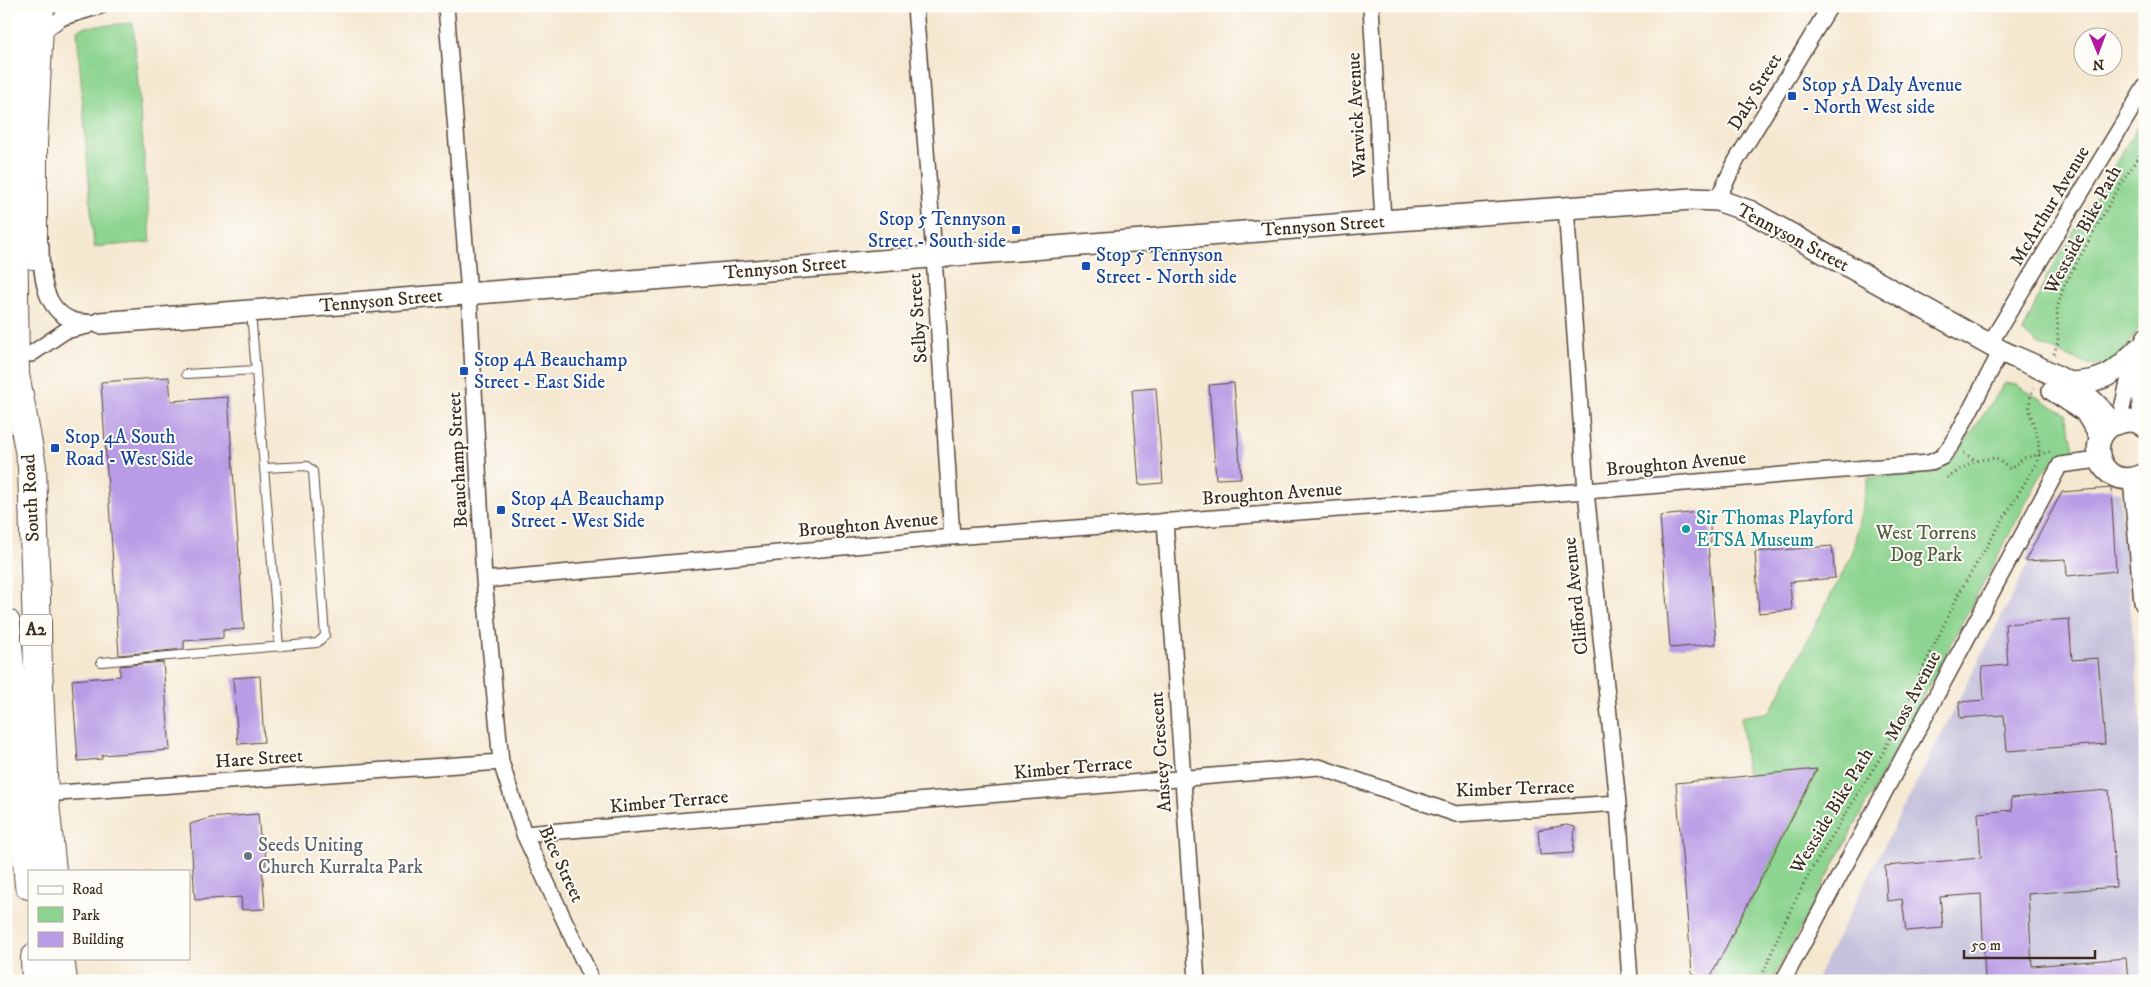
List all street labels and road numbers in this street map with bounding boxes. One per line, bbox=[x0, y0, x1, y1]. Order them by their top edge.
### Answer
street label: Daly Street bbox=[1723, 49, 1787, 135]
street label: Warwick Avenue bbox=[1342, 52, 1372, 179]
street label: McArthur Avenue bbox=[2005, 142, 2095, 270]
street label: Westside Bike Path bbox=[2039, 162, 2127, 299]
street label: Tennyson Street bbox=[1733, 199, 1853, 277]
street label: Tennyson Street bbox=[1261, 210, 1385, 242]
street label: Tennyson Street bbox=[722, 251, 848, 285]
street label: Selby Street bbox=[903, 272, 933, 364]
street label: Tennyson Street bbox=[318, 284, 444, 318]
street label: Beauchamp Street bbox=[443, 391, 473, 529]
street label: Broughton Avenue bbox=[1605, 446, 1747, 482]
street label: South Road bbox=[17, 453, 45, 542]
street label: Broughton Avenue bbox=[1201, 478, 1343, 510]
street label: Broughton Avenue bbox=[797, 507, 939, 543]
street label: Clifford Avenue bbox=[1558, 536, 1594, 656]
road number: A2 bbox=[20, 614, 52, 646]
street label: Moss Avenue bbox=[1880, 647, 1946, 745]
street label: Anstey Crescent bbox=[1145, 691, 1177, 813]
street label: Hare Street bbox=[214, 744, 304, 774]
street label: Westside Bike Path bbox=[1785, 744, 1879, 879]
street label: Kimber Terrace bbox=[1013, 751, 1133, 785]
street label: Kimber Terrace bbox=[1455, 775, 1575, 803]
street label: Kimber Terrace bbox=[609, 785, 729, 819]
street label: Bice Street bbox=[533, 822, 589, 906]

